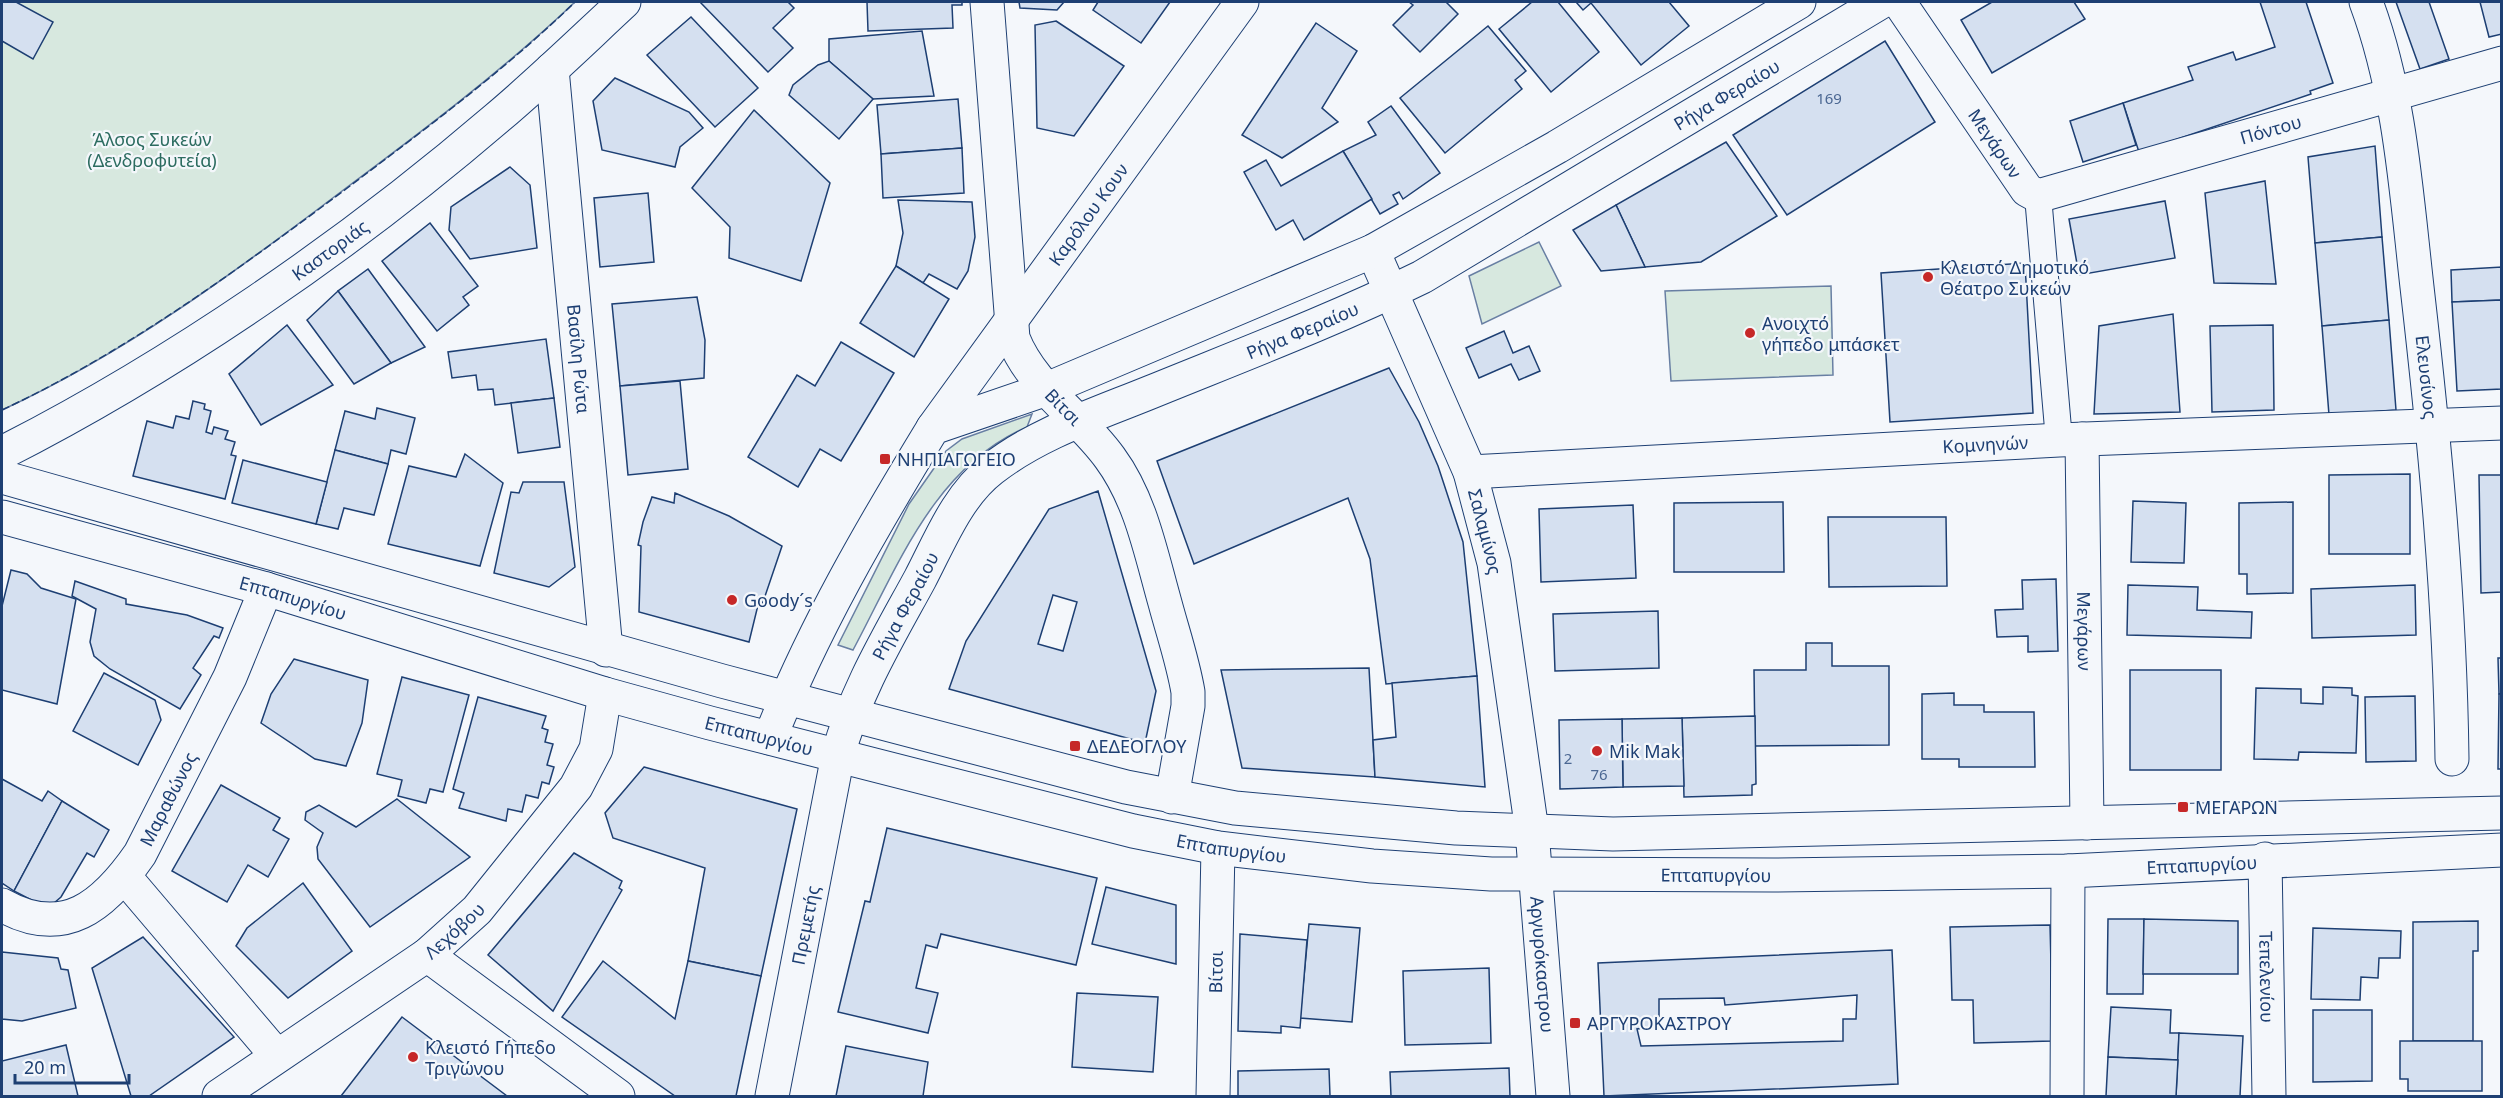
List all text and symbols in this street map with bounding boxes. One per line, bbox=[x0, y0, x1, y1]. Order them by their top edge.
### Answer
street label: Ρήγα Φεραίου bbox=[1669, 53, 1784, 136]
house number: 169 bbox=[1816, 88, 1842, 108]
street label: Μεγάρων bbox=[1963, 104, 2027, 183]
street label: Πόντου bbox=[2237, 109, 2304, 150]
park label: Άλσος Συκεών (Δενδροφυτεία) bbox=[87, 127, 217, 172]
street label: Καρόλου Κουν bbox=[1043, 158, 1133, 270]
street label: Καστοριάς bbox=[287, 214, 373, 286]
place label: Κλειστό Δημοτικό Θέατρο Συκεών bbox=[1940, 255, 2089, 300]
marker: Κλειστό Δημοτικό Θέατρο Συκεών bbox=[1921, 270, 1935, 284]
street label: Ρήγα Φεραίου bbox=[1243, 296, 1362, 364]
street label: Βασίλη Ρώτα bbox=[562, 303, 596, 414]
place label: Ανοιχτό γήπεδο μπάσκετ bbox=[1762, 311, 1900, 356]
marker: Ανοιχτό γήπεδο μπάσκετ bbox=[1743, 326, 1757, 340]
street label: Ελευσίνος bbox=[2411, 334, 2443, 420]
street label: Βίτσι bbox=[1040, 383, 1087, 430]
street label: Κομνηνών bbox=[1942, 430, 2029, 458]
place label: ΝΗΠΙΑΓΩΓΕΙΟ bbox=[897, 447, 1016, 471]
marker: ΝΗΠΙΑΓΩΓΕΙΟ bbox=[878, 452, 892, 466]
street label: Σαλαμίνος bbox=[1463, 486, 1508, 576]
street label: Ρήγα Φεραίου bbox=[866, 548, 944, 664]
street label: Επταπυργίου bbox=[237, 570, 350, 625]
place label: Goody´s bbox=[744, 588, 813, 612]
street label: Μεγάρων bbox=[2072, 591, 2097, 671]
marker: Goody´s bbox=[725, 593, 739, 607]
street label: Επταπυργίου bbox=[702, 710, 816, 761]
place label: ΔΕΔΕΟΓΛΟΥ bbox=[1087, 734, 1187, 758]
marker: ΔΕΔΕΟΓΛΟΥ bbox=[1068, 739, 1082, 753]
place label: Mik Mak bbox=[1609, 739, 1681, 763]
marker: Mik Mak bbox=[1590, 744, 1604, 758]
street label: Μαραθώνος bbox=[134, 748, 202, 850]
house number: 2 bbox=[1564, 748, 1572, 768]
house number: 76 bbox=[1590, 764, 1608, 784]
place label: ΜΕΓΑΡΩΝ bbox=[2195, 795, 2278, 819]
marker: ΜΕΓΑΡΩΝ bbox=[2176, 800, 2190, 814]
street label: Επταπυργίου bbox=[1174, 828, 1288, 868]
street label: Επταπυργίου bbox=[2146, 850, 2258, 879]
street label: Επταπυργίου bbox=[1660, 863, 1771, 887]
street label: Πρεμετής bbox=[786, 883, 825, 967]
street label: Αργυρόκαστρου bbox=[1525, 895, 1560, 1034]
street label: Λεχόβου bbox=[419, 898, 490, 964]
street label: Τεπελενίου bbox=[2254, 931, 2280, 1023]
street label: Βίτσι bbox=[1203, 950, 1228, 994]
place label: ΑΡΓΥΡΟΚΑΣΤΡΟΥ bbox=[1587, 1011, 1732, 1035]
marker: ΑΡΓΥΡΟΚΑΣΤΡΟΥ bbox=[1568, 1016, 1582, 1030]
place label: Κλειστό Γήπεδο Τριγώνου bbox=[425, 1035, 556, 1080]
scale bar bbox=[15, 1047, 129, 1085]
marker: Κλειστό Γήπεδο Τριγώνου bbox=[406, 1050, 420, 1064]
text: 20 m bbox=[24, 1055, 66, 1079]

